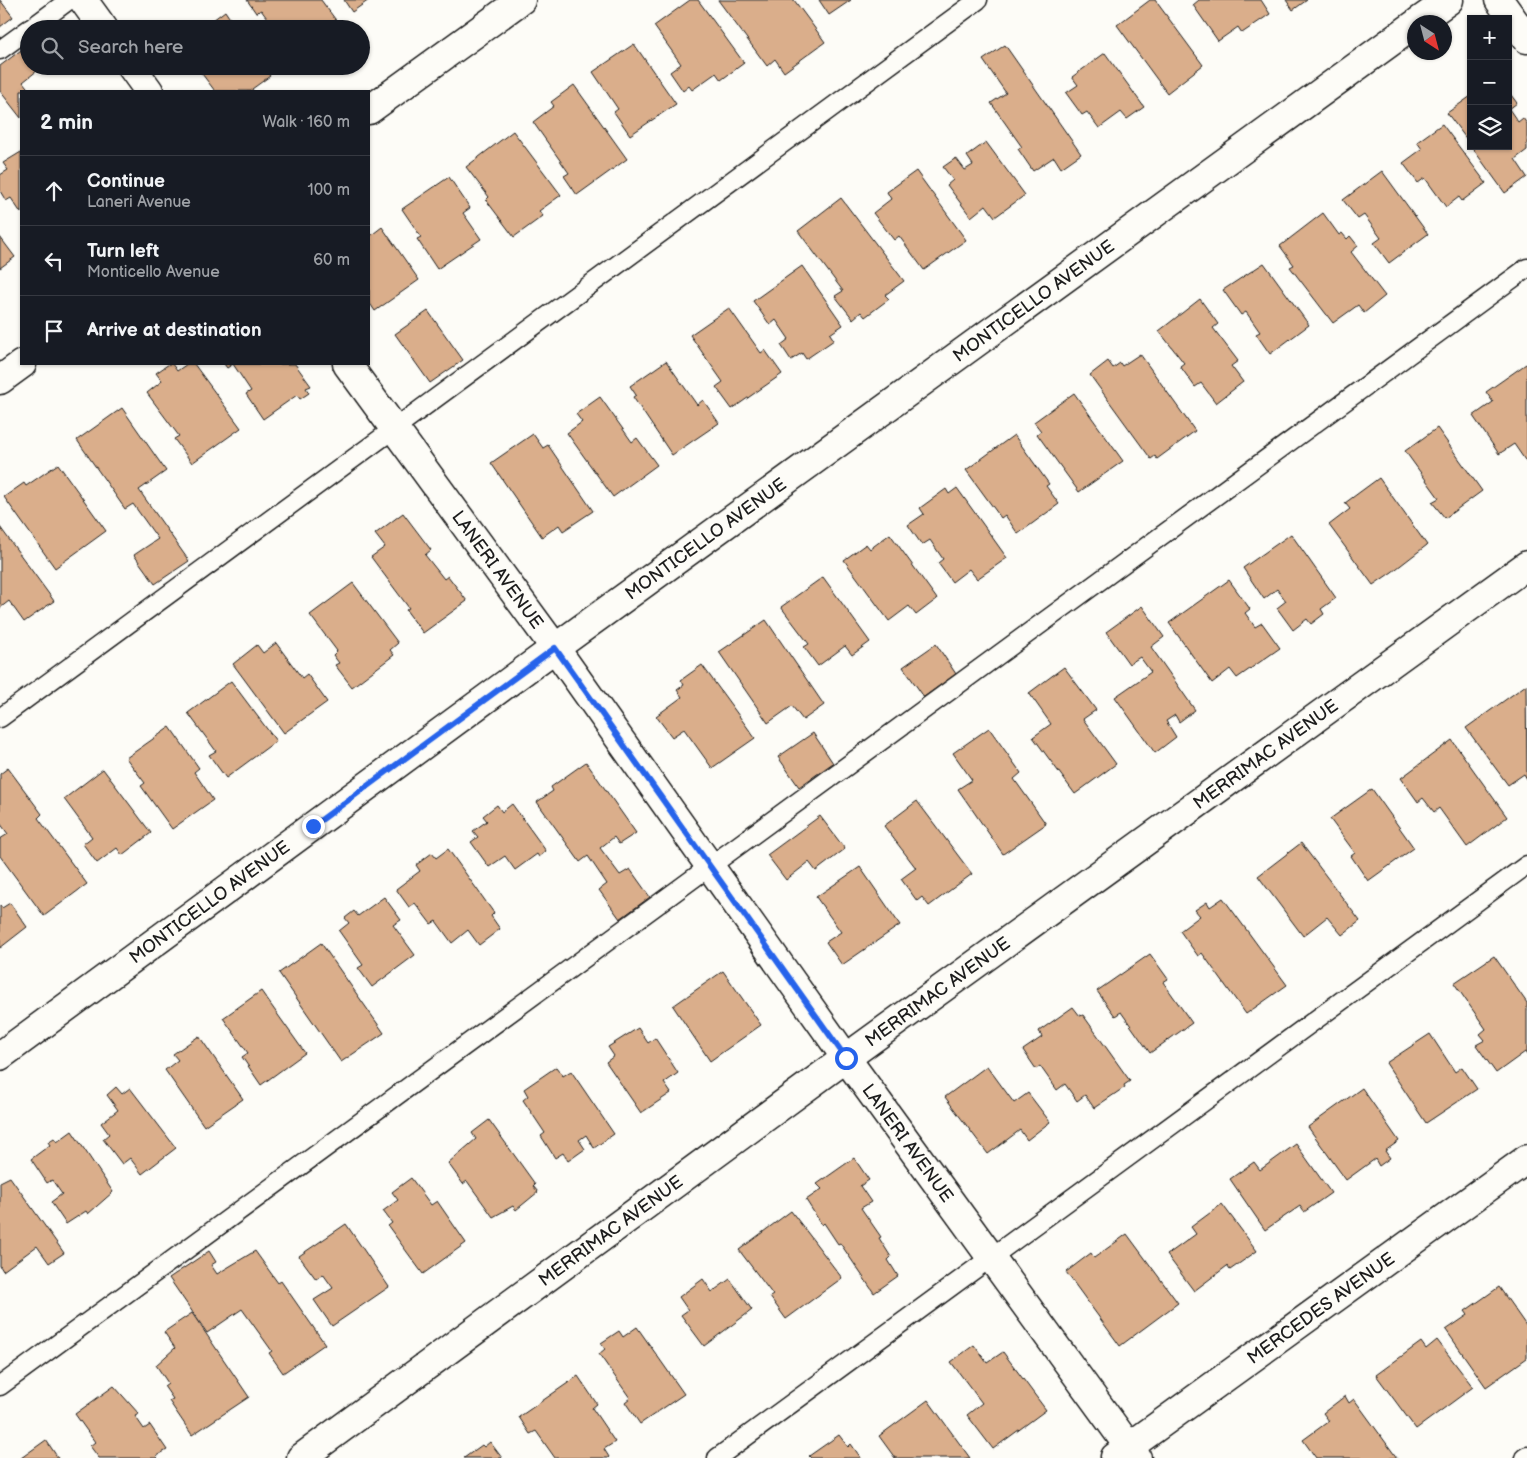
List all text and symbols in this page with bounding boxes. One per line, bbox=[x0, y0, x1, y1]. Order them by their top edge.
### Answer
north arrow bbox=[1407, 15, 1452, 60]
map controls bbox=[1467, 15, 1512, 150]
button: + bbox=[1467, 15, 1512, 60]
search box bbox=[20, 20, 370, 75]
icon: search bbox=[38, 34, 66, 62]
text: Search here bbox=[78, 36, 183, 59]
button: − bbox=[1467, 60, 1512, 105]
button: layers bbox=[1467, 105, 1512, 150]
text: 2 min bbox=[40, 110, 93, 135]
text: Walk · 160 m bbox=[262, 113, 350, 132]
text: Continue bbox=[87, 170, 165, 193]
icon: ahead bbox=[40, 177, 68, 205]
text: 100 m bbox=[307, 181, 350, 200]
text: Laneri Avenue bbox=[87, 193, 191, 212]
street label: MONTICELLO AVENUE bbox=[949, 235, 1118, 366]
text: Turn left bbox=[87, 240, 159, 263]
icon: left bbox=[40, 247, 68, 275]
text: 60 m bbox=[313, 251, 350, 270]
text: Monticello Avenue bbox=[87, 263, 220, 282]
icon: arrive bbox=[40, 317, 68, 345]
text: Arrive at destination bbox=[87, 319, 262, 342]
street label: MONTICELLO AVENUE bbox=[621, 473, 790, 604]
street label: LANERI AVENUE bbox=[448, 507, 548, 633]
street label: MERRIMAC AVENUE bbox=[1189, 695, 1342, 814]
route end bbox=[302, 815, 325, 838]
street label: MONTICELLO AVENUE bbox=[125, 836, 294, 968]
street label: MERRIMAC AVENUE bbox=[861, 932, 1014, 1051]
route start bbox=[835, 1047, 858, 1070]
street label: LANERI AVENUE bbox=[858, 1080, 958, 1206]
street label: MERRIMAC AVENUE bbox=[534, 1171, 687, 1291]
street label: MERCEDES AVENUE bbox=[1243, 1248, 1399, 1368]

